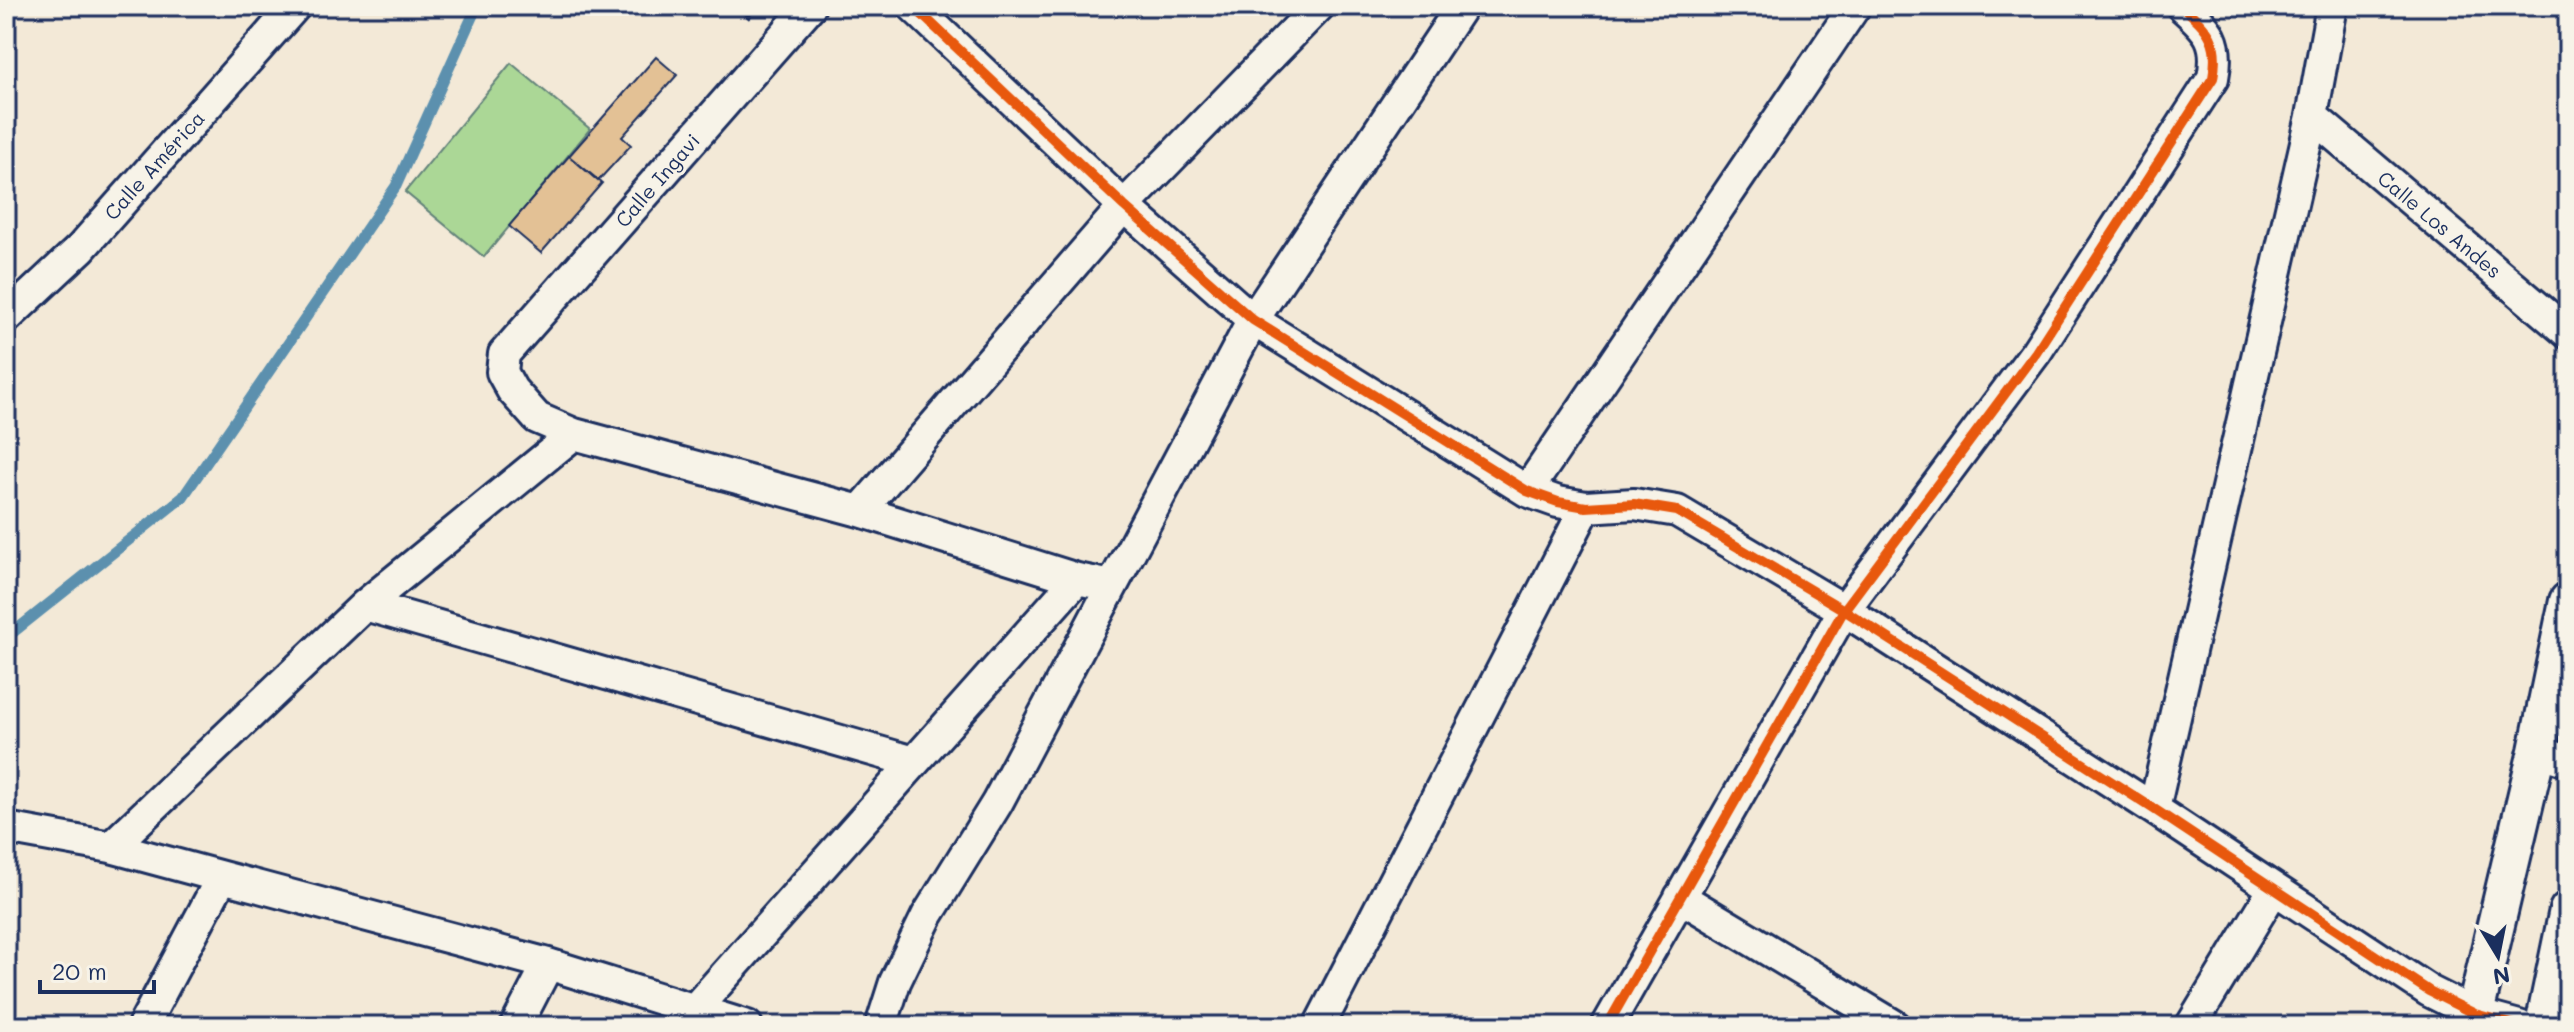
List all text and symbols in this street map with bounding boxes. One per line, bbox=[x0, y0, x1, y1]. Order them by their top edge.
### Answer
street label: Calle América bbox=[98, 105, 210, 225]
street label: Calle Ingavi bbox=[609, 128, 705, 232]
street label: Calle Los Andes bbox=[2373, 165, 2507, 283]
north arrow bbox=[2458, 916, 2538, 996]
scale bar bbox=[40, 944, 154, 994]
text: 20 m bbox=[52, 955, 107, 986]
text: N bbox=[2491, 960, 2512, 992]

